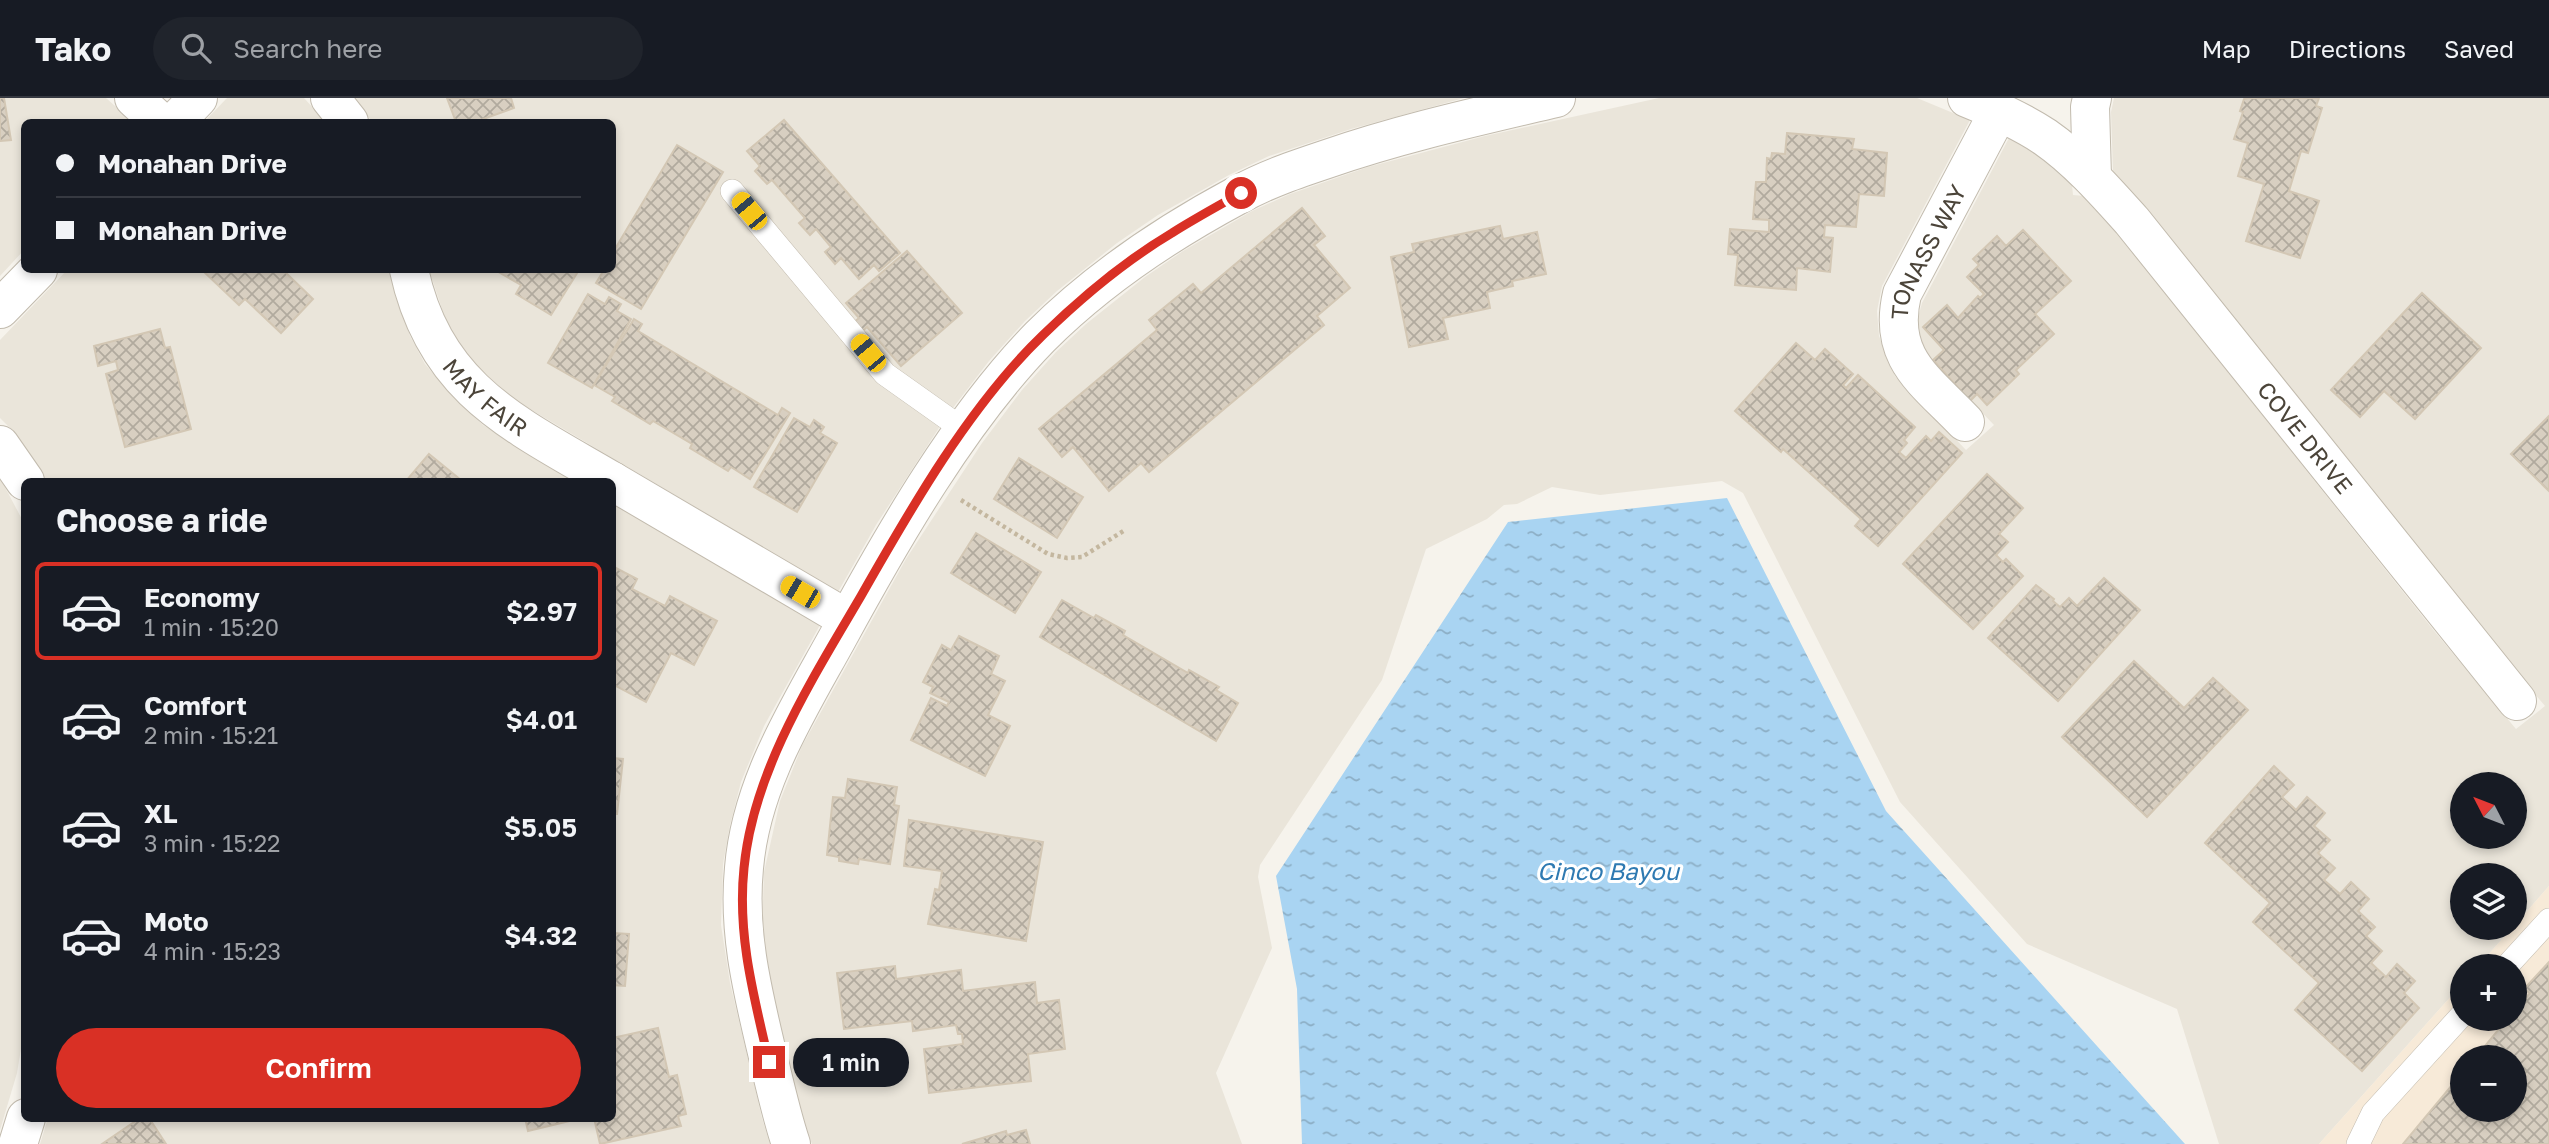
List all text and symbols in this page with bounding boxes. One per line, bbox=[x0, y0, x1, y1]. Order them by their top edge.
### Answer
search box bbox=[153, 17, 643, 80]
text: Tako bbox=[35, 29, 111, 68]
icon: search bbox=[177, 29, 215, 67]
text: Search here bbox=[233, 33, 382, 64]
text: Map bbox=[2202, 34, 2251, 63]
text: Directions bbox=[2289, 34, 2406, 63]
text: Saved bbox=[2444, 34, 2514, 63]
text: Monahan Drive bbox=[98, 148, 287, 179]
route start bbox=[1225, 177, 1257, 209]
street label: TONASS WAY bbox=[1884, 180, 1972, 320]
car bbox=[728, 188, 771, 234]
text: Monahan Drive bbox=[98, 215, 287, 246]
car bbox=[847, 330, 890, 376]
street label: MAY FAIR bbox=[437, 352, 533, 442]
street label: COVE DRIVE bbox=[2252, 376, 2359, 499]
text: Choose a ride bbox=[56, 501, 268, 539]
car bbox=[777, 572, 824, 612]
icon: car bbox=[60, 580, 123, 643]
text: Economy bbox=[144, 582, 260, 613]
text: $2.97 bbox=[506, 596, 577, 627]
text: 1 min · 15:20 bbox=[144, 613, 279, 641]
icon: car bbox=[60, 688, 123, 751]
text: Comfort bbox=[144, 690, 247, 721]
text: $4.01 bbox=[506, 704, 577, 735]
text: 2 min · 15:21 bbox=[144, 721, 278, 749]
north arrow bbox=[2450, 772, 2527, 849]
map controls bbox=[2450, 772, 2527, 1122]
icon: car bbox=[60, 796, 123, 859]
text: XL bbox=[144, 798, 178, 829]
text: $5.05 bbox=[504, 812, 577, 843]
text: 3 min · 15:22 bbox=[144, 829, 280, 857]
water label: Cinco Bayou bbox=[1537, 856, 1680, 886]
button: layers bbox=[2450, 863, 2527, 940]
icon: car bbox=[60, 904, 123, 967]
text: Moto bbox=[144, 906, 209, 937]
text: $4.32 bbox=[504, 920, 577, 951]
text: 4 min · 15:23 bbox=[144, 937, 281, 965]
button: + bbox=[2450, 954, 2527, 1031]
button: Confirm bbox=[56, 1028, 581, 1108]
callout: 1 min bbox=[794, 1038, 909, 1086]
button: − bbox=[2450, 1045, 2527, 1122]
route end bbox=[753, 1046, 785, 1078]
text: 1 min bbox=[822, 1048, 880, 1076]

